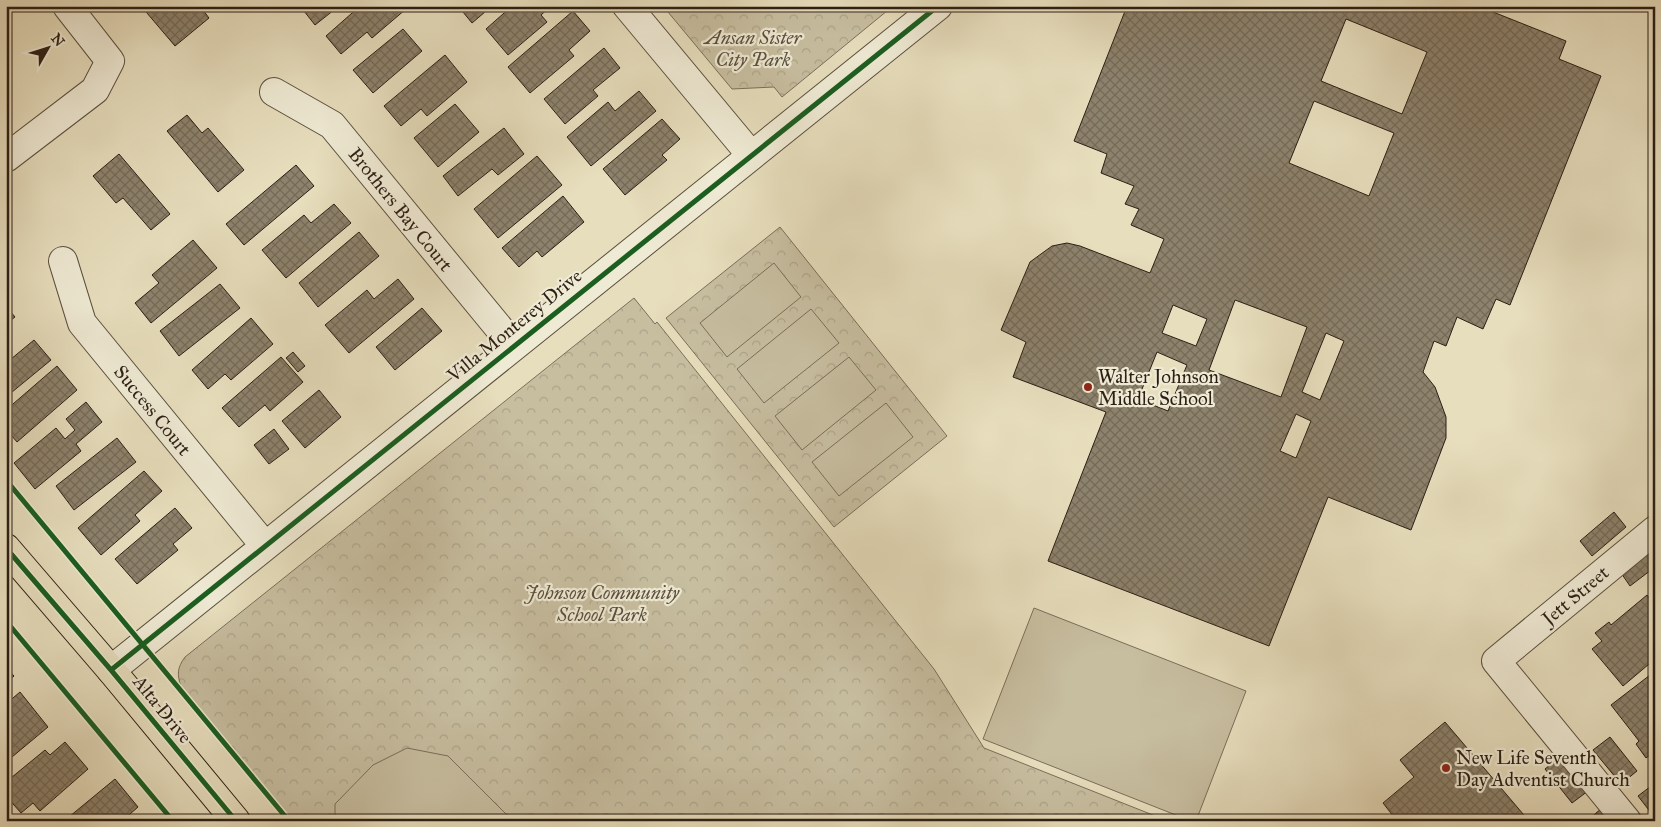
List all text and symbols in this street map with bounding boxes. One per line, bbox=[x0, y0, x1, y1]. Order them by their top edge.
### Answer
north arrow bbox=[22, 22, 72, 72]
park label: Ansan Sister City Park bbox=[703, 26, 802, 71]
text: N bbox=[47, 30, 68, 50]
street label: Brothers Bay Court bbox=[344, 143, 458, 276]
street label: Villa Monterey Drive bbox=[442, 264, 586, 387]
street label: Success Court bbox=[109, 360, 196, 460]
place label: Walter Johnson Middle School bbox=[1098, 365, 1219, 410]
marker: Walter Johnson Middle School bbox=[1082, 381, 1094, 393]
street label: Jett Street bbox=[1536, 561, 1614, 632]
park label: Johnson Community School Park bbox=[524, 581, 680, 626]
street label: Alta Drive bbox=[128, 670, 197, 748]
place label: New Life Seventh Day Adventist Church bbox=[1456, 746, 1630, 791]
marker: New Life Seventh Day Adventist Church bbox=[1440, 762, 1452, 774]

